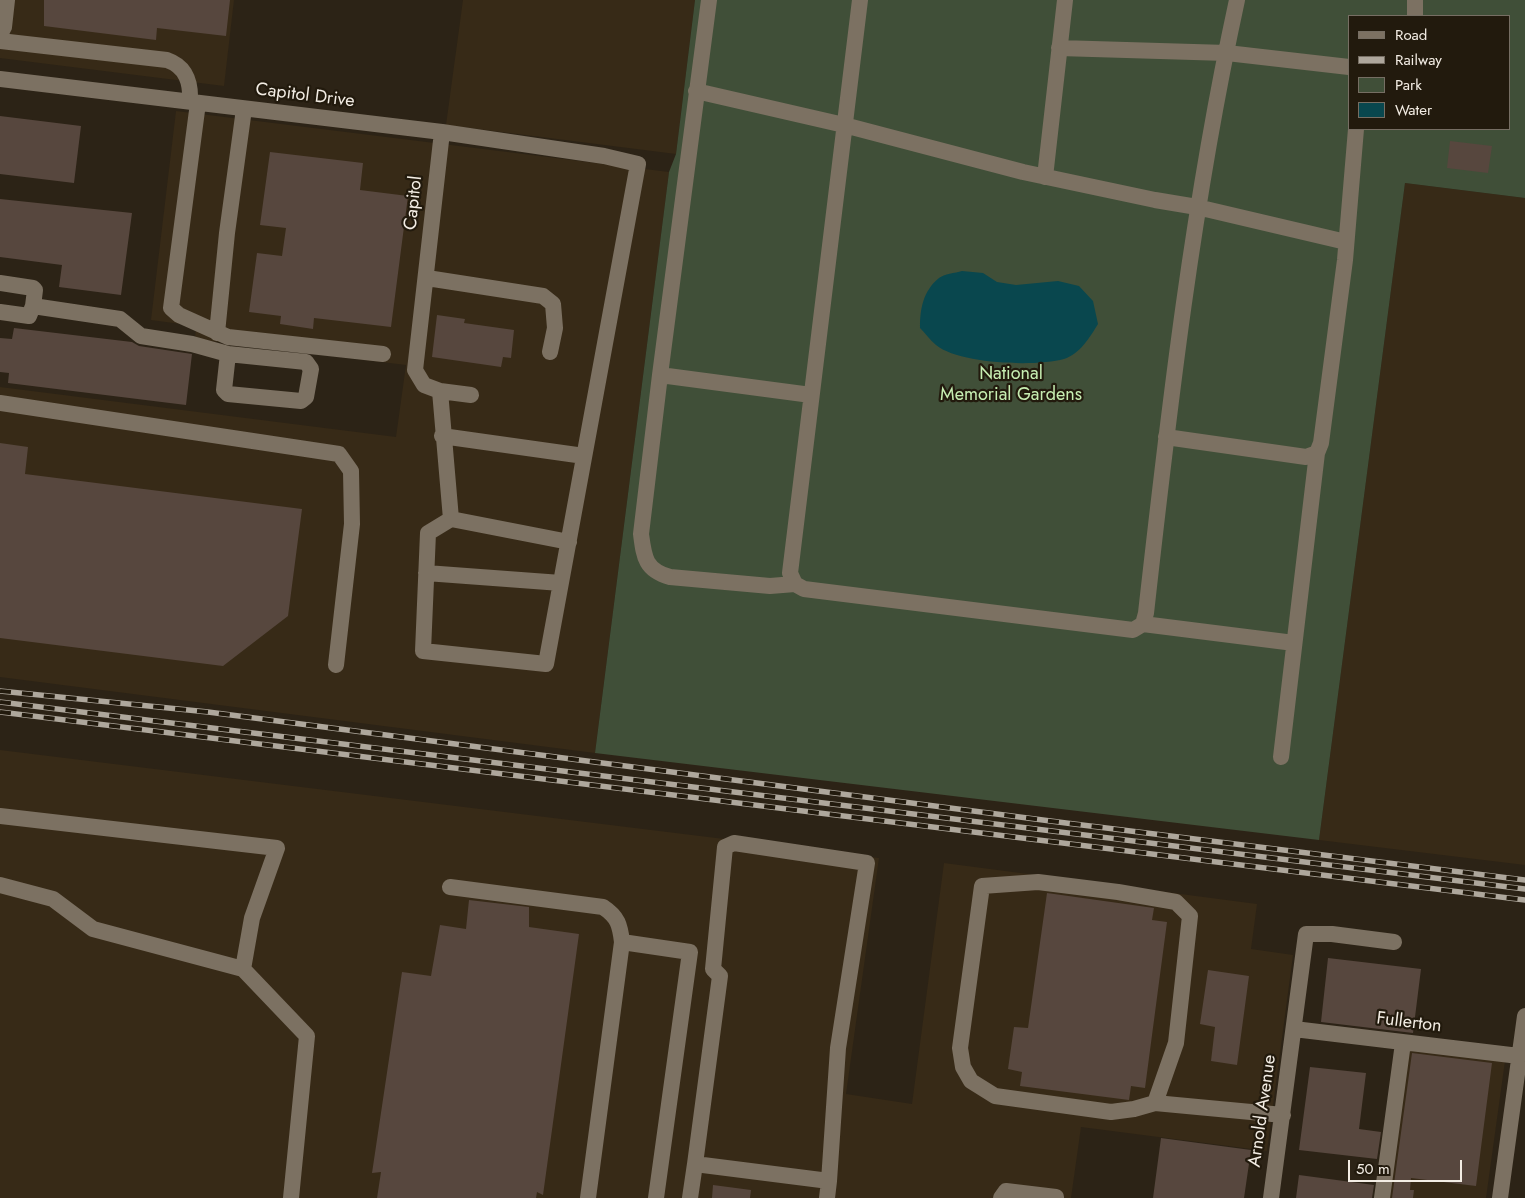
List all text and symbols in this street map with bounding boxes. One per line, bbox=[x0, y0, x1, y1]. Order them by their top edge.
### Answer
legend bbox=[1348, 15, 1510, 130]
text: Road bbox=[1395, 24, 1427, 46]
text: Railway bbox=[1395, 49, 1442, 71]
text: Park bbox=[1395, 74, 1422, 96]
street label: Capitol Drive bbox=[254, 79, 356, 113]
text: Water bbox=[1395, 99, 1432, 121]
street label: Capitol bbox=[400, 175, 428, 231]
park label: National Memorial Gardens bbox=[940, 364, 1082, 406]
street label: Fullerton bbox=[1375, 1008, 1443, 1038]
street label: Arnold Avenue bbox=[1244, 1053, 1282, 1169]
scale bar bbox=[1350, 1150, 1464, 1182]
text: 50 m bbox=[1356, 1158, 1390, 1180]

